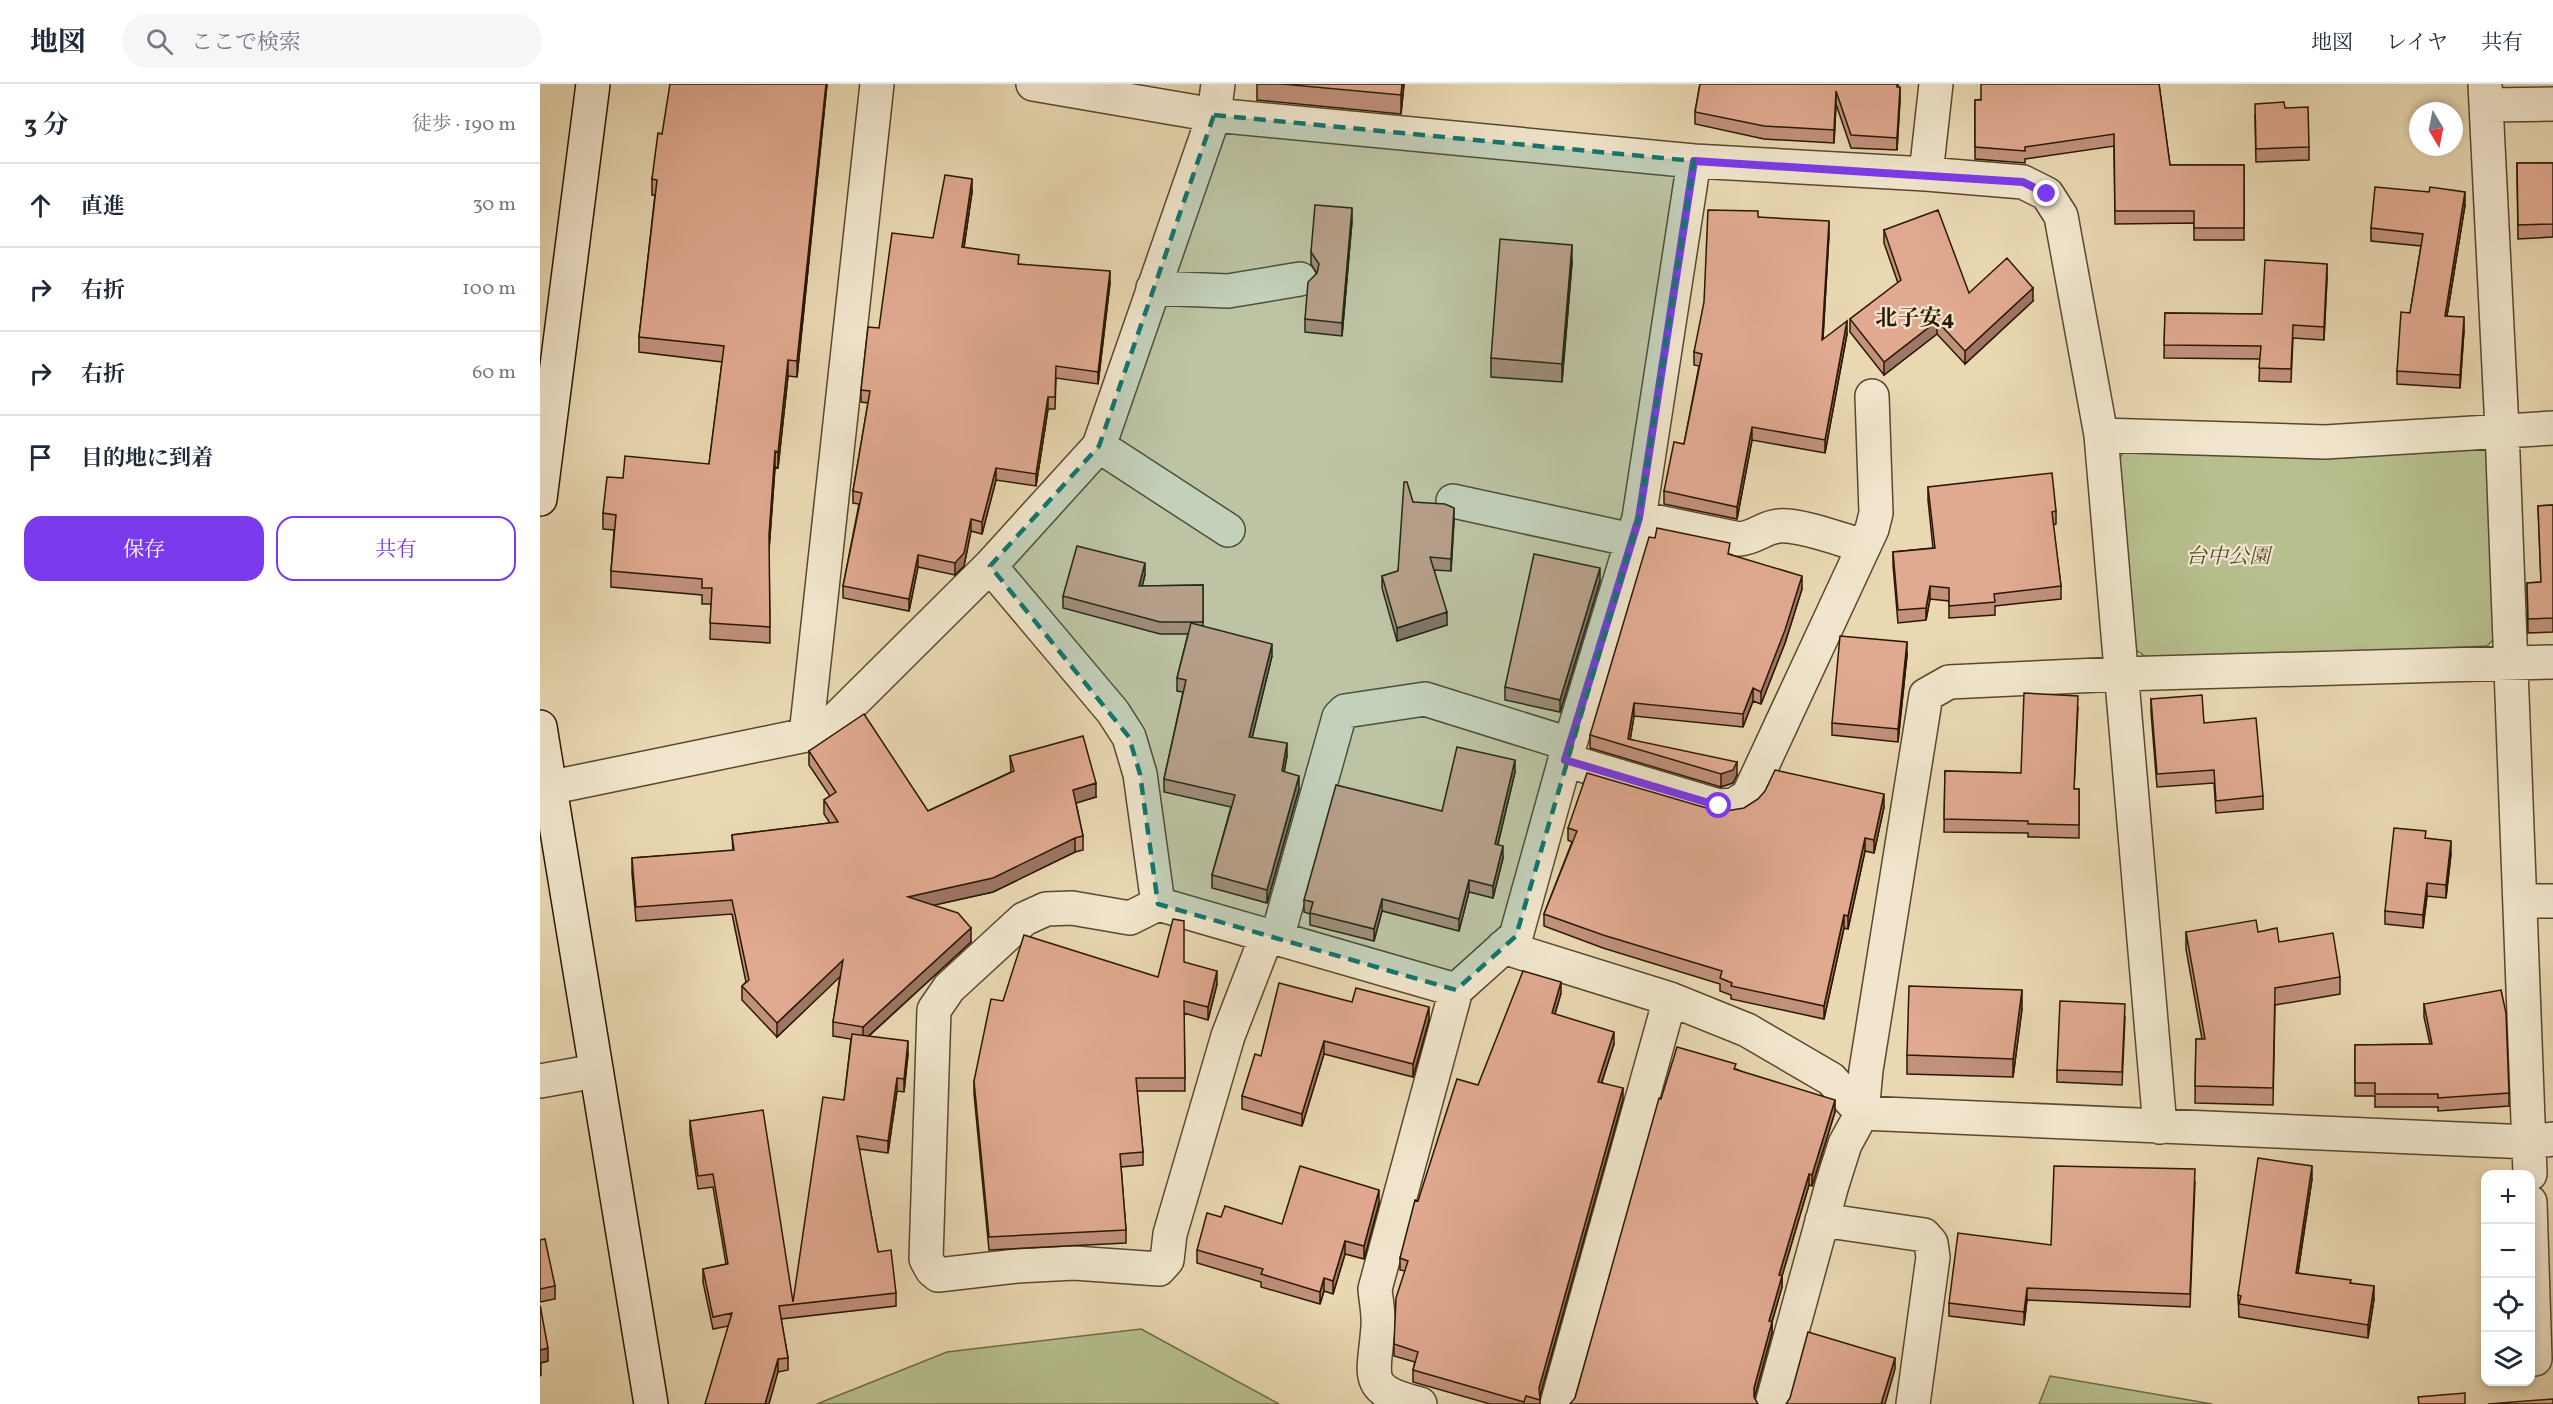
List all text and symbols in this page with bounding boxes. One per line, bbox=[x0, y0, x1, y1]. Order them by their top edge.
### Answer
search box bbox=[122, 14, 542, 68]
text: 地図 bbox=[30, 24, 86, 63]
icon: search bbox=[143, 25, 176, 58]
text: ここで検索 bbox=[191, 28, 301, 59]
text: 地図 bbox=[2311, 29, 2353, 58]
text: レイヤ bbox=[2386, 29, 2448, 58]
text: 共有 bbox=[2481, 29, 2523, 58]
north arrow bbox=[2409, 102, 2463, 156]
text: 3 分 bbox=[24, 108, 68, 144]
text: 徒歩 · 190 m bbox=[412, 111, 516, 139]
route end bbox=[2033, 180, 2059, 206]
icon: ahead bbox=[24, 189, 57, 222]
text: 30 m bbox=[472, 191, 516, 219]
text: 直進 bbox=[81, 192, 125, 223]
icon: right bbox=[24, 273, 57, 306]
text: 100 m bbox=[462, 275, 516, 303]
text: 右折 bbox=[81, 276, 125, 307]
district label: 北子安4 bbox=[1875, 304, 1955, 335]
icon: right bbox=[24, 357, 57, 390]
text: 60 m bbox=[472, 359, 516, 387]
text: 右折 bbox=[81, 360, 125, 391]
icon: arrive bbox=[24, 441, 57, 474]
text: 目的地に到着 bbox=[81, 444, 213, 475]
button: 保存 bbox=[24, 516, 264, 581]
button: 共有 bbox=[276, 516, 516, 581]
park label: 台中公園 bbox=[2186, 543, 2273, 572]
route start bbox=[1705, 792, 1731, 818]
map controls bbox=[2481, 1170, 2535, 1386]
button: + bbox=[2481, 1170, 2535, 1224]
button: − bbox=[2481, 1224, 2535, 1278]
button: locate bbox=[2481, 1278, 2535, 1332]
button: layers bbox=[2481, 1332, 2535, 1386]

